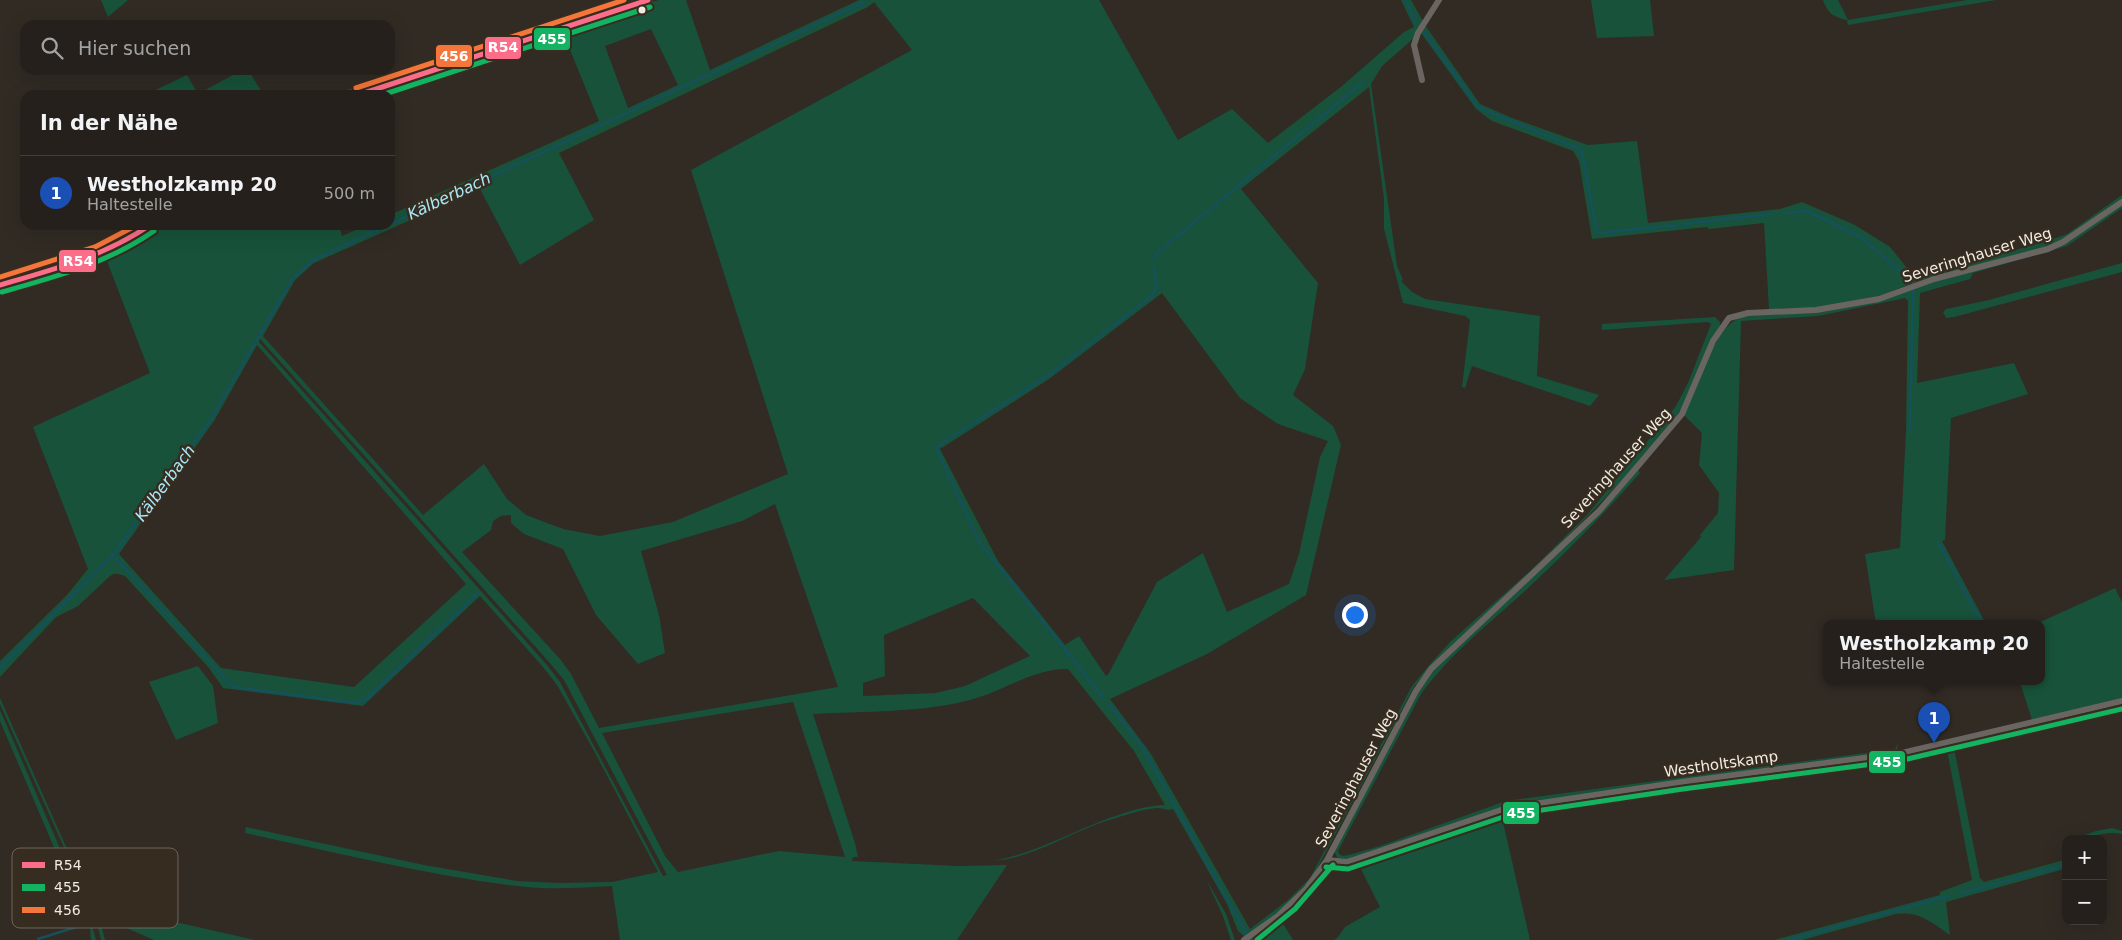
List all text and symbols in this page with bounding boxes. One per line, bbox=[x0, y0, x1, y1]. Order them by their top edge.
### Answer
unlabelled marker bbox=[637, 5, 647, 15]
search box bbox=[20, 20, 395, 75]
line badge: 455 bbox=[533, 27, 571, 51]
text: 455 bbox=[537, 31, 567, 47]
icon: search bbox=[38, 34, 66, 62]
line badge: R54 bbox=[484, 36, 522, 60]
text: Hier suchen bbox=[78, 37, 191, 59]
text: R54 bbox=[488, 39, 518, 55]
line badge: 456 bbox=[435, 44, 473, 68]
text: 456 bbox=[439, 48, 469, 64]
text: In der Nähe bbox=[40, 111, 178, 135]
water label: Kälberbach bbox=[404, 168, 494, 224]
text: Westholzkamp 20 bbox=[87, 173, 277, 195]
text: 1 bbox=[50, 184, 62, 203]
text: 500 m bbox=[324, 184, 375, 203]
text: Haltestelle bbox=[87, 195, 173, 214]
street label: Severinghauser Weg bbox=[1900, 224, 2054, 286]
line badge: R54 bbox=[58, 249, 97, 273]
text: R54 bbox=[63, 253, 93, 269]
street label: Severinghauser Weg bbox=[1557, 404, 1675, 532]
water label: Kälberbach bbox=[131, 441, 199, 525]
your location bbox=[1342, 602, 1368, 628]
popup bbox=[1823, 620, 2045, 685]
text: Westholzkamp 20 bbox=[1839, 632, 2029, 654]
text: Haltestelle bbox=[1839, 654, 1925, 673]
pin: 1 bbox=[1918, 702, 1950, 743]
street label: Severinghauser Weg bbox=[1312, 705, 1400, 851]
street label: Westholtskamp bbox=[1663, 747, 1779, 781]
line badge: 455 bbox=[1868, 750, 1906, 774]
text: 455 bbox=[1872, 754, 1902, 770]
line badge: 455 bbox=[1502, 801, 1540, 825]
text: 455 bbox=[1506, 805, 1536, 821]
map controls bbox=[2062, 835, 2107, 925]
button: + bbox=[2062, 835, 2107, 880]
legend bbox=[12, 848, 178, 928]
text: R54 bbox=[54, 857, 82, 873]
text: 455 bbox=[54, 879, 81, 895]
button: − bbox=[2062, 880, 2107, 925]
text: 456 bbox=[54, 902, 81, 918]

